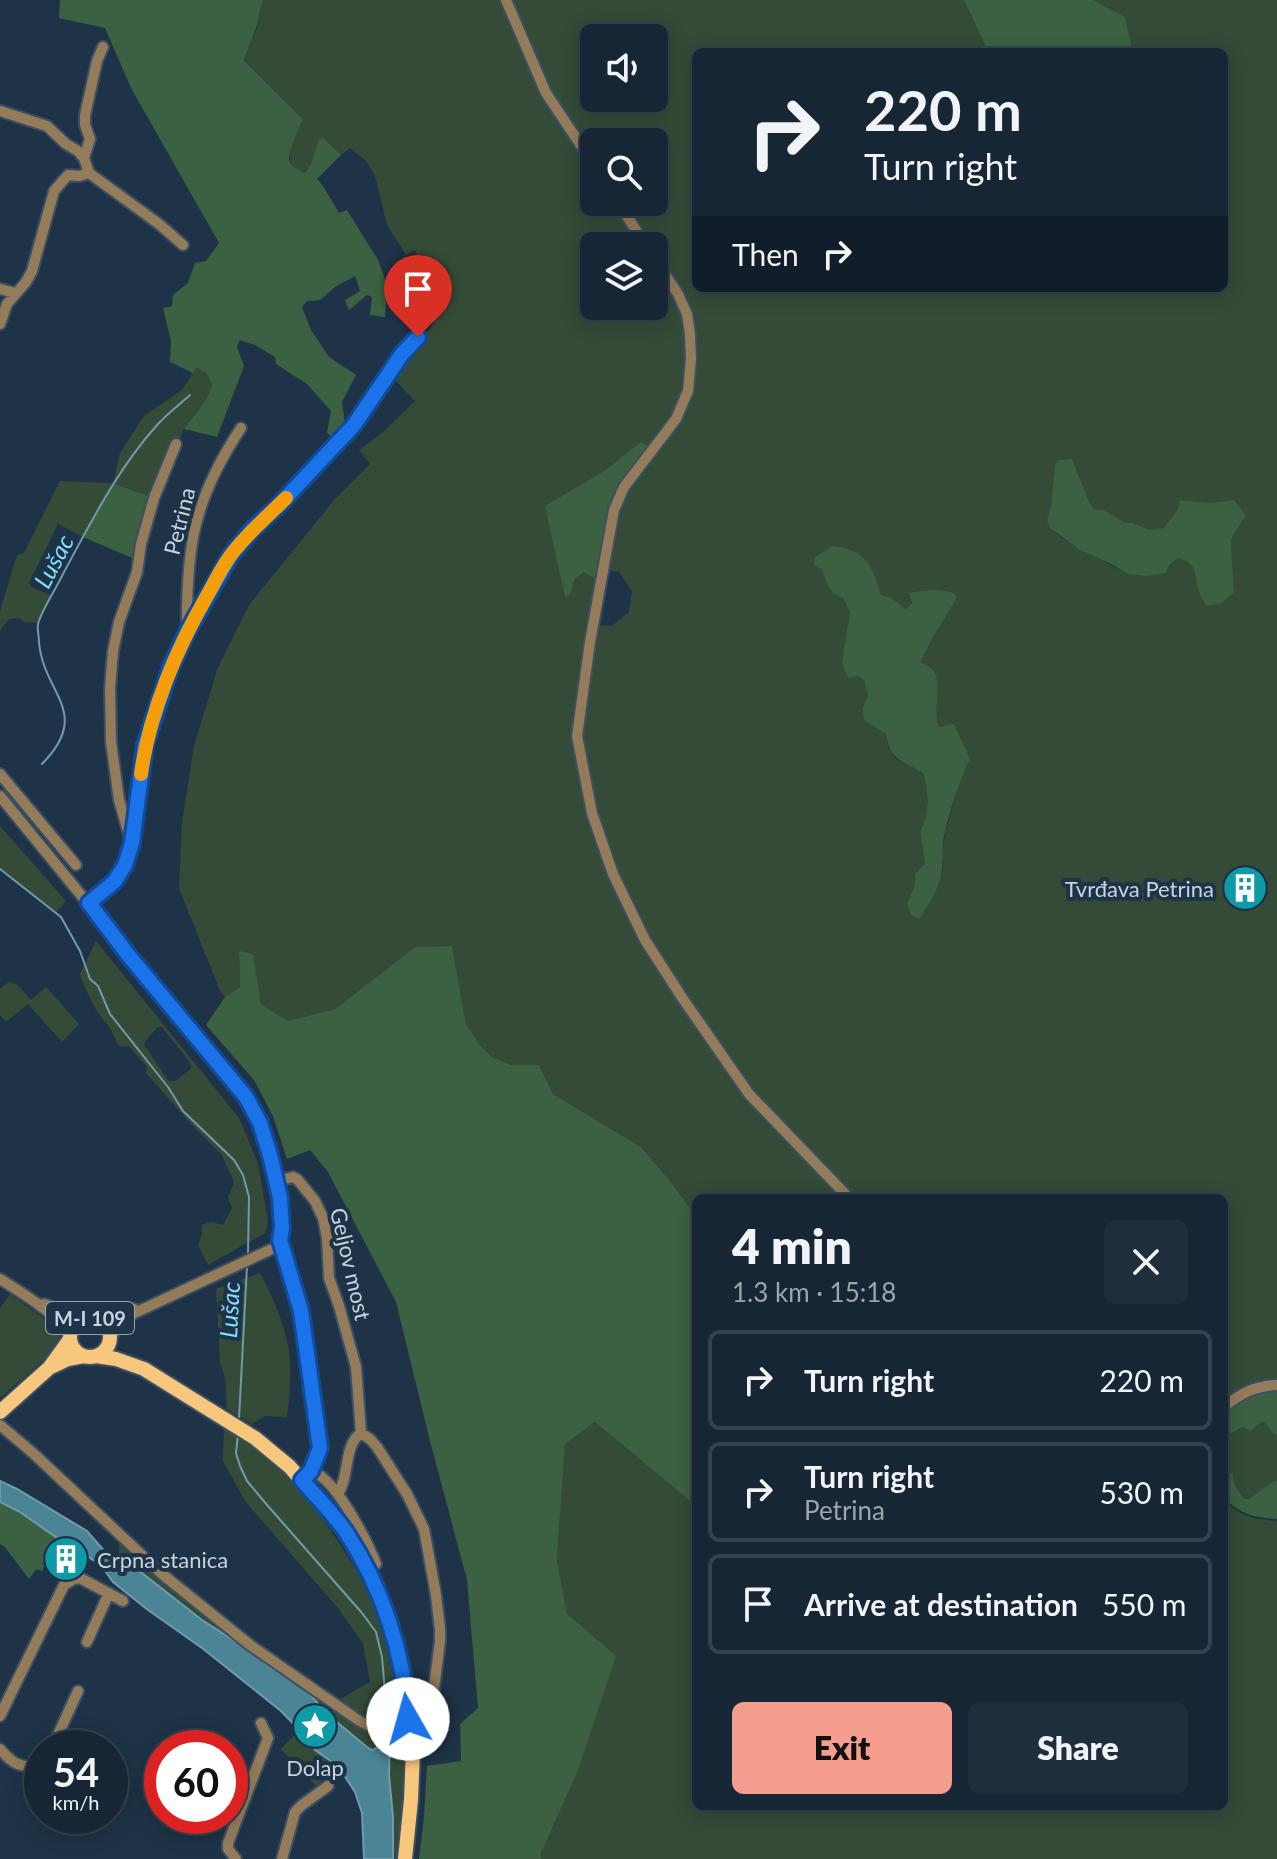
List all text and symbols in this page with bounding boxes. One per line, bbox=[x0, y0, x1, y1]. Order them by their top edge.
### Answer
map controls bbox=[580, 24, 668, 320]
button: sound bbox=[580, 24, 668, 112]
text: 220 m bbox=[864, 76, 1022, 143]
icon: right bbox=[732, 80, 836, 184]
button: search bbox=[580, 128, 668, 216]
text: Turn right bbox=[864, 144, 1017, 188]
button: layers bbox=[580, 232, 668, 320]
icon: right bbox=[815, 232, 859, 276]
text: Then bbox=[732, 236, 799, 272]
pin bbox=[384, 255, 452, 337]
icon: arrive bbox=[396, 267, 440, 311]
street label: Petrina bbox=[158, 484, 200, 558]
water label: Lušac bbox=[27, 529, 79, 593]
building icon: Tvrđava Petrina bbox=[1221, 864, 1269, 912]
place label: Tvrđava Petrina bbox=[1065, 875, 1214, 902]
street label: Geljov most bbox=[325, 1205, 377, 1323]
text: 4 min bbox=[732, 1217, 852, 1274]
button: close bbox=[1104, 1220, 1188, 1304]
text: 1.3 km · 15:18 bbox=[732, 1276, 896, 1308]
water label: Lušac bbox=[213, 1281, 245, 1339]
road number: M-I 109 bbox=[46, 1302, 134, 1334]
icon: right bbox=[736, 1358, 780, 1402]
text: Turn right bbox=[804, 1362, 934, 1398]
text: 220 m bbox=[1099, 1362, 1184, 1398]
text: Turn right bbox=[804, 1458, 934, 1494]
icon: right bbox=[736, 1470, 780, 1514]
text: 530 m bbox=[1099, 1474, 1184, 1510]
text: Petrina bbox=[804, 1494, 885, 1526]
building icon: Crpna stanica bbox=[42, 1535, 90, 1583]
place label: Crpna stanica bbox=[97, 1546, 228, 1573]
icon: arrive bbox=[736, 1582, 780, 1626]
text: Arrive at destination bbox=[804, 1586, 1078, 1622]
text: 550 m bbox=[1102, 1586, 1186, 1622]
position arrow bbox=[366, 1677, 450, 1761]
place icon: Dolap bbox=[291, 1702, 339, 1750]
button: Exit bbox=[732, 1702, 952, 1794]
button: Share bbox=[968, 1702, 1188, 1794]
speed limit sign: 60 bbox=[144, 1730, 248, 1834]
text: 54 bbox=[53, 1748, 99, 1796]
place label: Dolap bbox=[286, 1754, 344, 1781]
text: km/h bbox=[53, 1790, 99, 1814]

